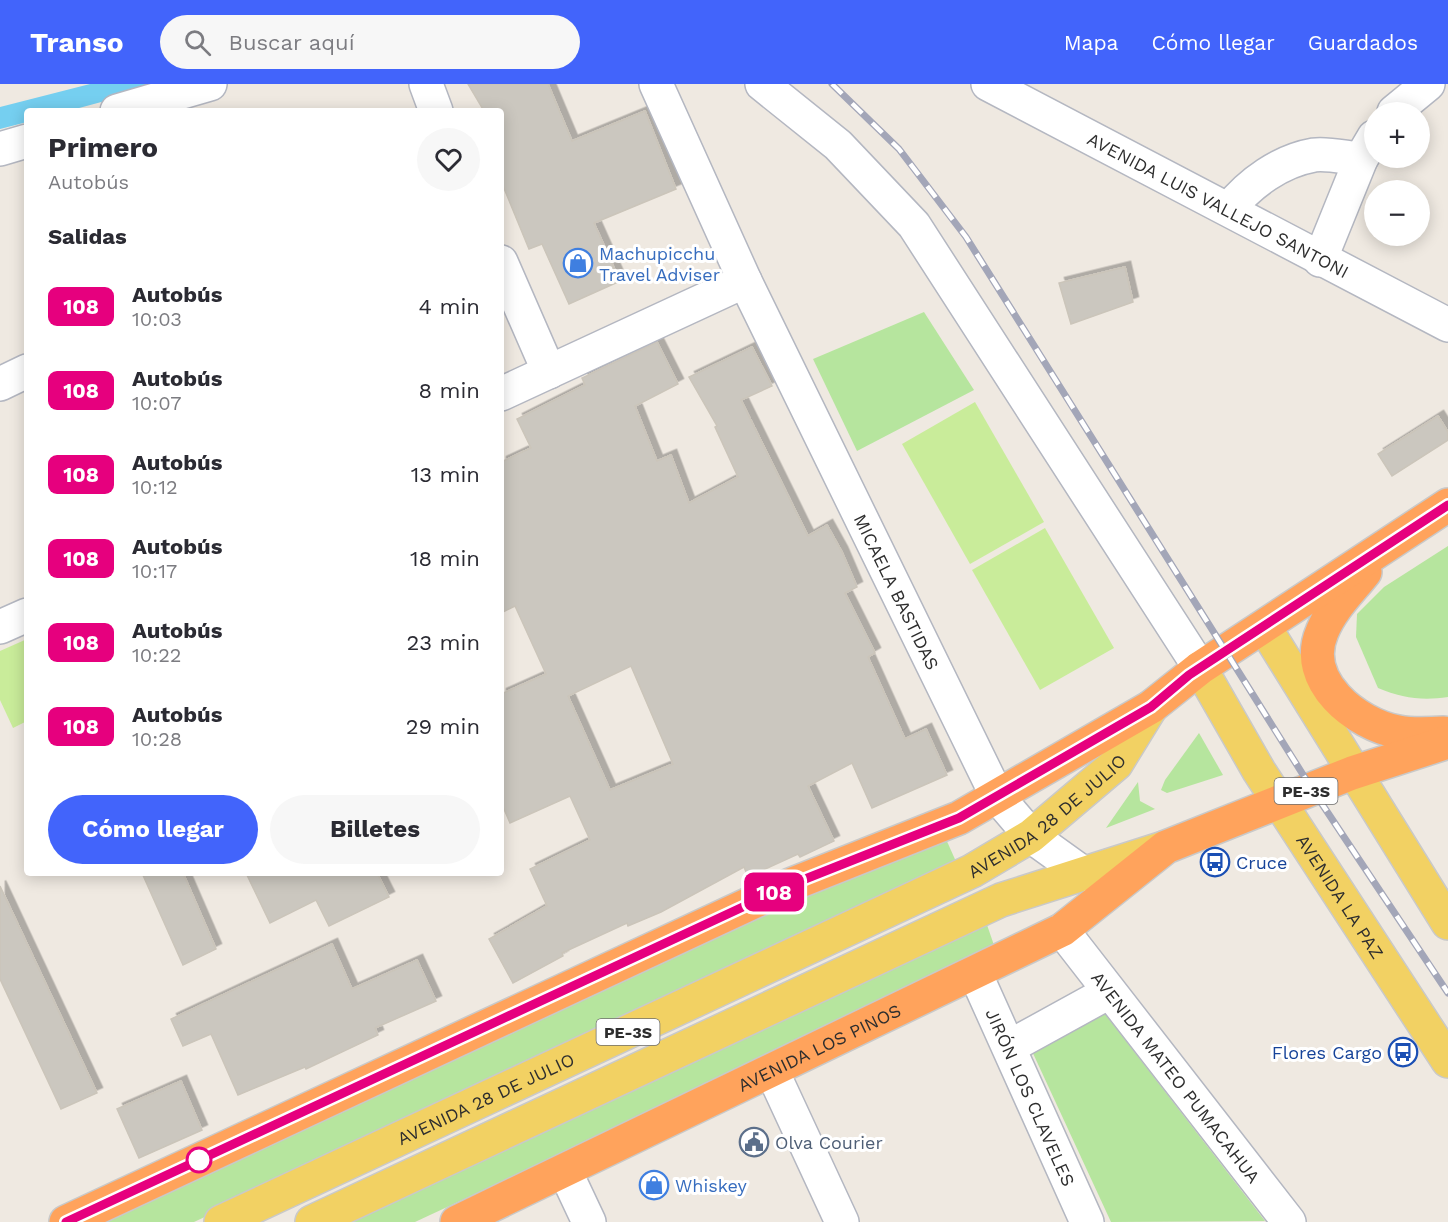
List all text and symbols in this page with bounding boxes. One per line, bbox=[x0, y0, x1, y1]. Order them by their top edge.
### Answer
search box bbox=[160, 15, 580, 69]
text: Transo bbox=[30, 26, 124, 59]
icon: search bbox=[181, 26, 214, 59]
text: Buscar aquí bbox=[229, 30, 355, 55]
text: Mapa bbox=[1064, 30, 1118, 55]
text: Cómo llegar bbox=[1151, 30, 1275, 55]
text: Guardados bbox=[1308, 30, 1418, 55]
map controls bbox=[1364, 102, 1430, 246]
button: + bbox=[1364, 102, 1430, 168]
button: heart bbox=[417, 128, 480, 191]
street label: AVENIDA LUIS VALLEJO SANTONI bbox=[1084, 128, 1353, 282]
text: Primero bbox=[48, 131, 158, 164]
text: Autobús bbox=[48, 170, 129, 194]
button: − bbox=[1364, 180, 1430, 246]
text: Salidas bbox=[48, 224, 127, 249]
place label: Machupicchu Travel Adviser bbox=[599, 243, 720, 285]
shop icon: Machupicchu Travel Adviser bbox=[562, 247, 594, 279]
text: Autobús bbox=[132, 282, 222, 307]
text: 108 bbox=[63, 294, 99, 319]
text: 4 min bbox=[419, 294, 480, 319]
text: 10:03 bbox=[132, 307, 182, 331]
text: Autobús bbox=[132, 366, 222, 391]
text: 108 bbox=[63, 378, 99, 403]
text: 8 min bbox=[419, 378, 480, 403]
text: 10:07 bbox=[132, 391, 181, 415]
text: Autobús bbox=[132, 450, 222, 475]
text: 108 bbox=[63, 462, 99, 487]
text: 13 min bbox=[411, 462, 480, 487]
text: 10:12 bbox=[132, 475, 178, 499]
street label: MICAELA BASTIDAS bbox=[850, 510, 944, 673]
text: Autobús bbox=[132, 534, 222, 559]
text: 108 bbox=[63, 546, 99, 571]
text: 18 min bbox=[410, 546, 480, 571]
text: 10:17 bbox=[132, 559, 177, 583]
text: Autobús bbox=[132, 618, 222, 643]
text: 108 bbox=[63, 630, 99, 655]
text: 23 min bbox=[406, 630, 480, 655]
text: 10:22 bbox=[132, 643, 181, 667]
text: Autobús bbox=[132, 702, 222, 727]
text: 108 bbox=[63, 714, 99, 739]
text: 29 min bbox=[406, 714, 480, 739]
text: 10:28 bbox=[132, 727, 182, 751]
street label: AVENIDA 28 DE JULIO bbox=[964, 750, 1130, 882]
road number: PE-3S bbox=[1274, 778, 1338, 804]
button: Cómo llegar bbox=[48, 795, 258, 864]
button: Billetes bbox=[270, 795, 480, 864]
street label: AVENIDA LA PAZ bbox=[1292, 830, 1389, 962]
bus stop icon: Cruce bbox=[1199, 846, 1231, 878]
place label: Cruce bbox=[1236, 852, 1287, 873]
line badge: 108 bbox=[740, 872, 808, 912]
text: 108 bbox=[756, 880, 792, 905]
street label: AVENIDA MATEO PUMACAHUA bbox=[1087, 967, 1265, 1187]
street label: AVENIDA LOS PINOS bbox=[734, 999, 904, 1096]
street label: JIRÓN LOS CLAVELES bbox=[982, 1005, 1080, 1189]
road number: PE-3S bbox=[596, 1019, 660, 1045]
bus stop icon: Flores Cargo bbox=[1387, 1036, 1419, 1068]
place label: Flores Cargo bbox=[1272, 1042, 1382, 1063]
street label: AVENIDA 28 DE JULIO bbox=[394, 1048, 577, 1149]
public building icon: Olva Courier bbox=[738, 1126, 770, 1158]
place label: Olva Courier bbox=[775, 1132, 883, 1153]
unlabelled marker bbox=[186, 1147, 212, 1173]
shop icon: Whiskey bbox=[638, 1169, 670, 1201]
place label: Whiskey bbox=[675, 1175, 748, 1196]

